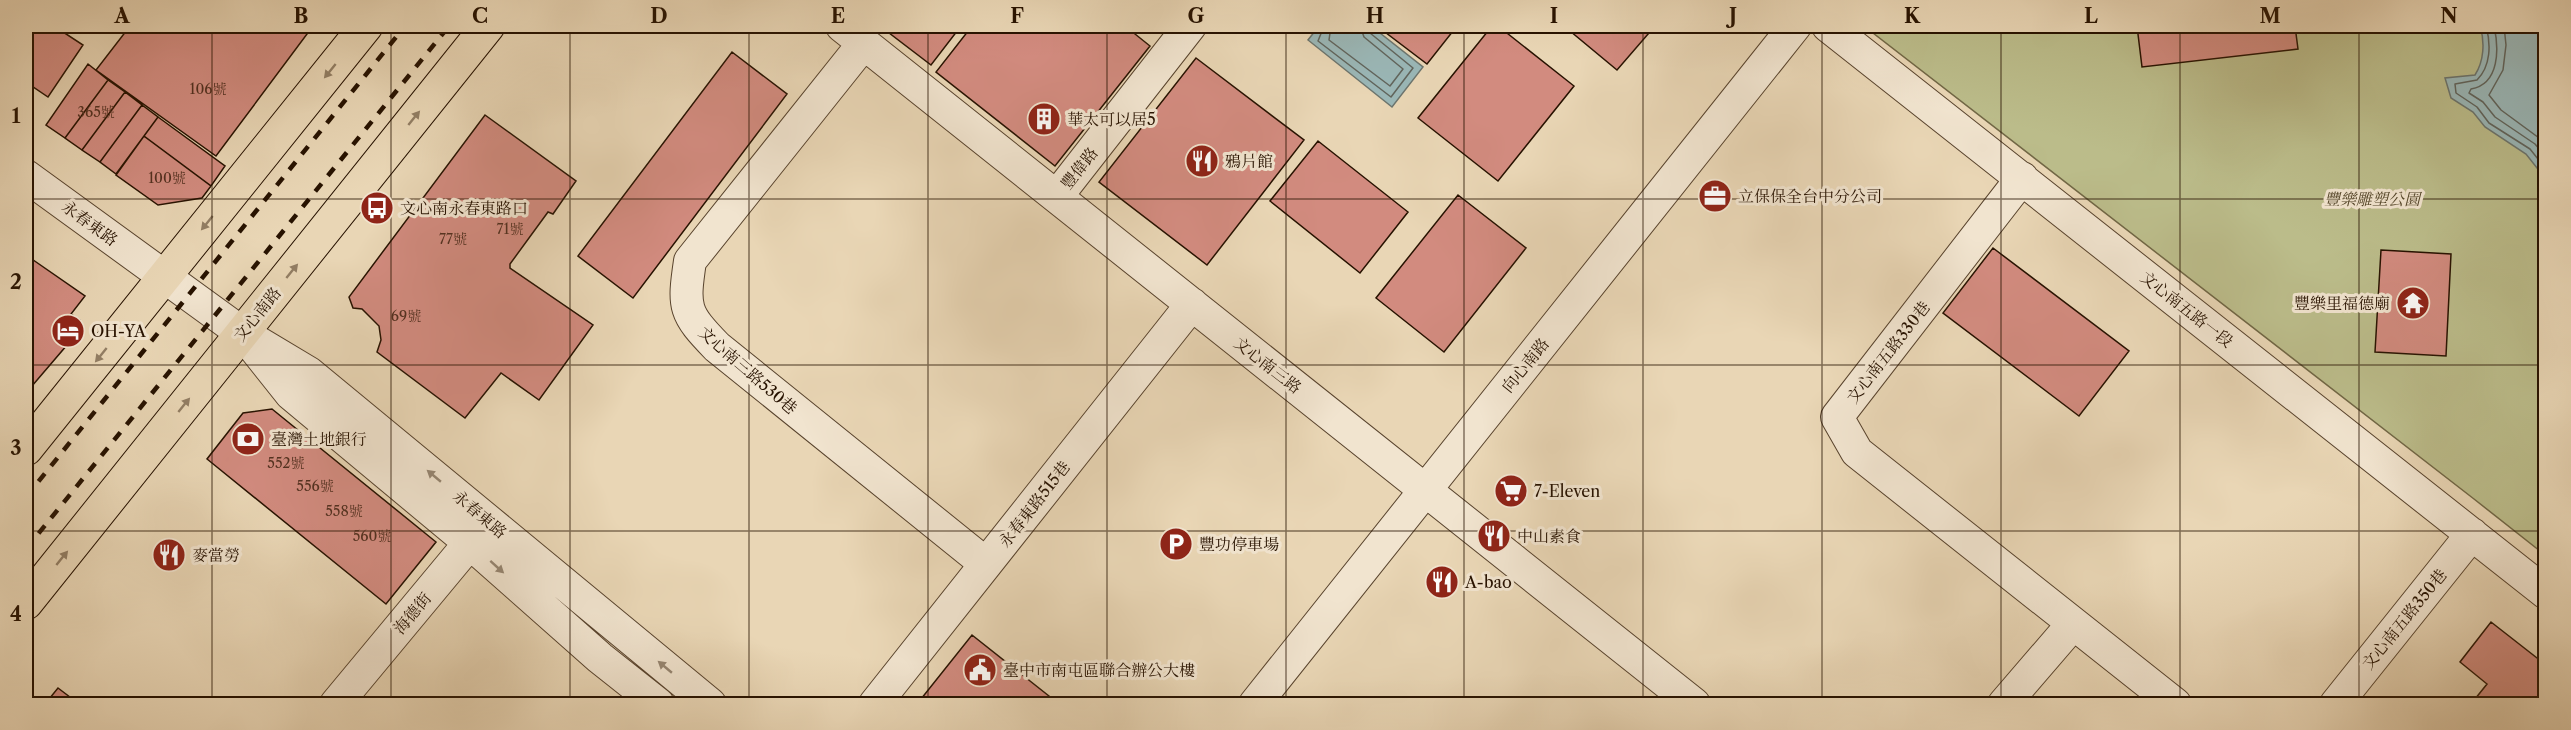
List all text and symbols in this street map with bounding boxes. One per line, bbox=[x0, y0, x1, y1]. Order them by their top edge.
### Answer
text: A bbox=[113, 4, 130, 28]
text: B bbox=[294, 4, 309, 28]
text: C bbox=[472, 4, 488, 28]
text: D bbox=[650, 4, 668, 28]
text: E bbox=[831, 4, 845, 28]
text: F bbox=[1010, 4, 1024, 28]
text: G bbox=[1188, 4, 1205, 28]
text: H bbox=[1366, 4, 1384, 28]
text: I bbox=[1550, 4, 1558, 28]
text: J bbox=[1725, 4, 1737, 28]
text: K bbox=[1904, 4, 1921, 28]
text: L bbox=[2084, 4, 2098, 28]
text: M bbox=[2259, 4, 2281, 28]
text: N bbox=[2440, 4, 2458, 28]
one-way arrow bbox=[323, 63, 336, 79]
house number: 106號 bbox=[190, 80, 226, 98]
building icon: 華太可以居5 bbox=[1026, 101, 1062, 137]
house number: 365號 bbox=[77, 103, 115, 121]
text: 1 bbox=[12, 104, 21, 128]
place label: 華太可以居5 bbox=[1067, 109, 1156, 129]
one-way arrow bbox=[407, 111, 419, 126]
street label: 豐偉路 bbox=[1056, 143, 1102, 193]
restaurant icon: 鴉片館 bbox=[1184, 143, 1220, 179]
place label: 鴉片館 bbox=[1225, 151, 1273, 171]
house number: 100號 bbox=[148, 169, 186, 187]
office icon: 立保保全台中分公司 bbox=[1697, 178, 1733, 214]
place label: 立保保全台中分公司 bbox=[1738, 186, 1882, 206]
park label: 豐樂雕塑公園 bbox=[2324, 189, 2423, 209]
bus stop icon: 文心南永春東路口 bbox=[359, 190, 395, 226]
street label: 永春東路 bbox=[58, 196, 122, 250]
place label: 文心南永春東路口 bbox=[400, 198, 528, 218]
one-way arrow bbox=[201, 215, 214, 231]
house number: 71號 bbox=[497, 220, 523, 238]
house number: 77號 bbox=[439, 230, 467, 248]
one-way arrow bbox=[285, 263, 297, 278]
street label: 文心南五路一段 bbox=[2137, 267, 2237, 351]
text: 2 bbox=[10, 270, 22, 294]
street label: 文心南路 bbox=[229, 283, 285, 345]
temple icon: 豐樂里福德廟 bbox=[2395, 285, 2431, 321]
place label: 豐樂里福德廟 bbox=[2294, 293, 2390, 313]
street label: 文心南五路330巷 bbox=[1842, 297, 1934, 407]
house number: 69號 bbox=[391, 307, 421, 325]
hotel icon: OH-YA bbox=[50, 313, 86, 349]
place label: OH-YA bbox=[91, 321, 147, 341]
street label: 文心南三路530巷 bbox=[695, 322, 801, 418]
street label: 文心南三路 bbox=[1230, 332, 1306, 398]
street label: 向心南路 bbox=[1497, 334, 1553, 396]
one-way arrow bbox=[95, 347, 108, 363]
one-way arrow bbox=[177, 398, 189, 413]
bank icon: 臺灣土地銀行 bbox=[230, 421, 266, 457]
place label: 臺灣土地銀行 bbox=[271, 429, 367, 449]
text: 3 bbox=[10, 436, 22, 460]
house number: 552號 bbox=[267, 454, 305, 472]
street label: 永春東路515巷 bbox=[994, 457, 1074, 551]
one-way arrow bbox=[426, 469, 442, 482]
supermarket icon: 7-Eleven bbox=[1493, 473, 1529, 509]
house number: 556號 bbox=[296, 477, 334, 495]
place label: 7-Eleven bbox=[1534, 481, 1600, 501]
street label: 永春東路 bbox=[449, 486, 511, 542]
house number: 558號 bbox=[325, 502, 363, 520]
restaurant icon: 中山素食 bbox=[1476, 518, 1512, 554]
parking icon: 豐功停車場 bbox=[1158, 526, 1194, 562]
place label: 中山素食 bbox=[1517, 526, 1581, 546]
house number: 560號 bbox=[353, 527, 391, 545]
place label: 豐功停車場 bbox=[1199, 534, 1279, 554]
restaurant icon: 麥當勞 bbox=[151, 537, 187, 573]
place label: 麥當勞 bbox=[192, 545, 240, 565]
one-way arrow bbox=[55, 550, 68, 565]
one-way arrow bbox=[489, 560, 504, 573]
restaurant icon: A-bao bbox=[1424, 564, 1460, 600]
street label: 文心南五路350巷 bbox=[2357, 565, 2451, 673]
place label: A-bao bbox=[1464, 572, 1512, 592]
street label: 海德街 bbox=[389, 588, 435, 638]
text: 4 bbox=[10, 602, 22, 626]
public building icon: 臺中市南屯區聯合辦公大樓 bbox=[962, 652, 998, 688]
place label: 臺中市南屯區聯合辦公大樓 bbox=[1003, 660, 1195, 680]
one-way arrow bbox=[658, 661, 673, 674]

